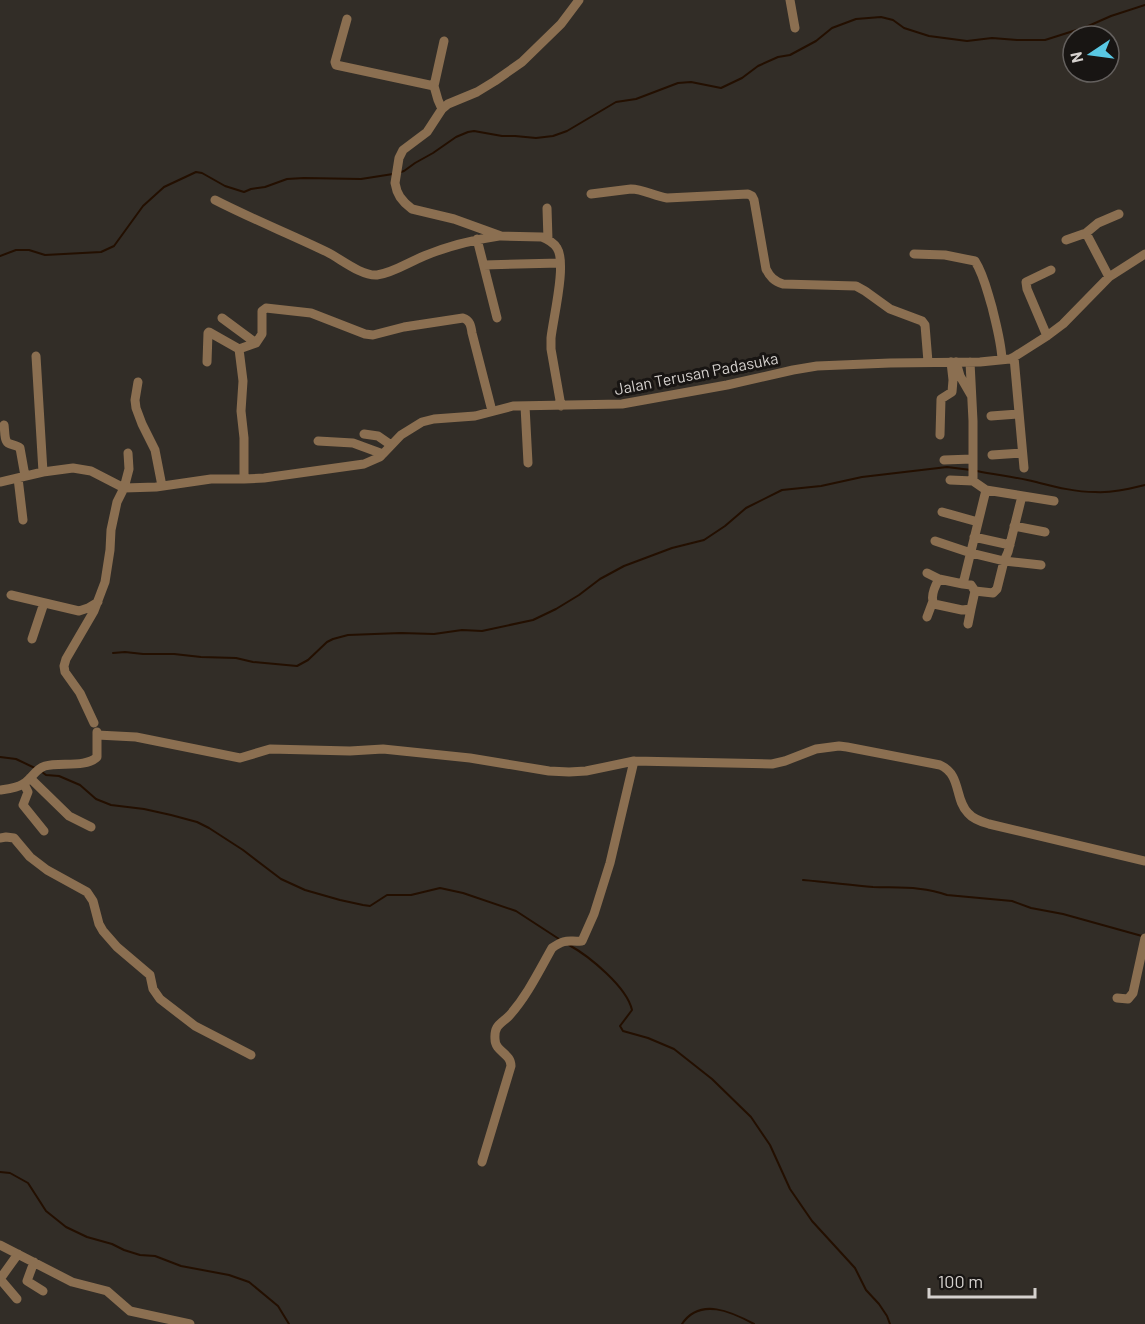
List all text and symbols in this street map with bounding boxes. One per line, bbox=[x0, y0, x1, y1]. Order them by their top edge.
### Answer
north arrow bbox=[1061, 24, 1121, 84]
text: N bbox=[1065, 50, 1086, 65]
street label: Jalan Terusan Padasuka bbox=[612, 348, 780, 398]
scale bar bbox=[929, 1261, 1036, 1299]
text: 100 m bbox=[938, 1270, 983, 1292]

